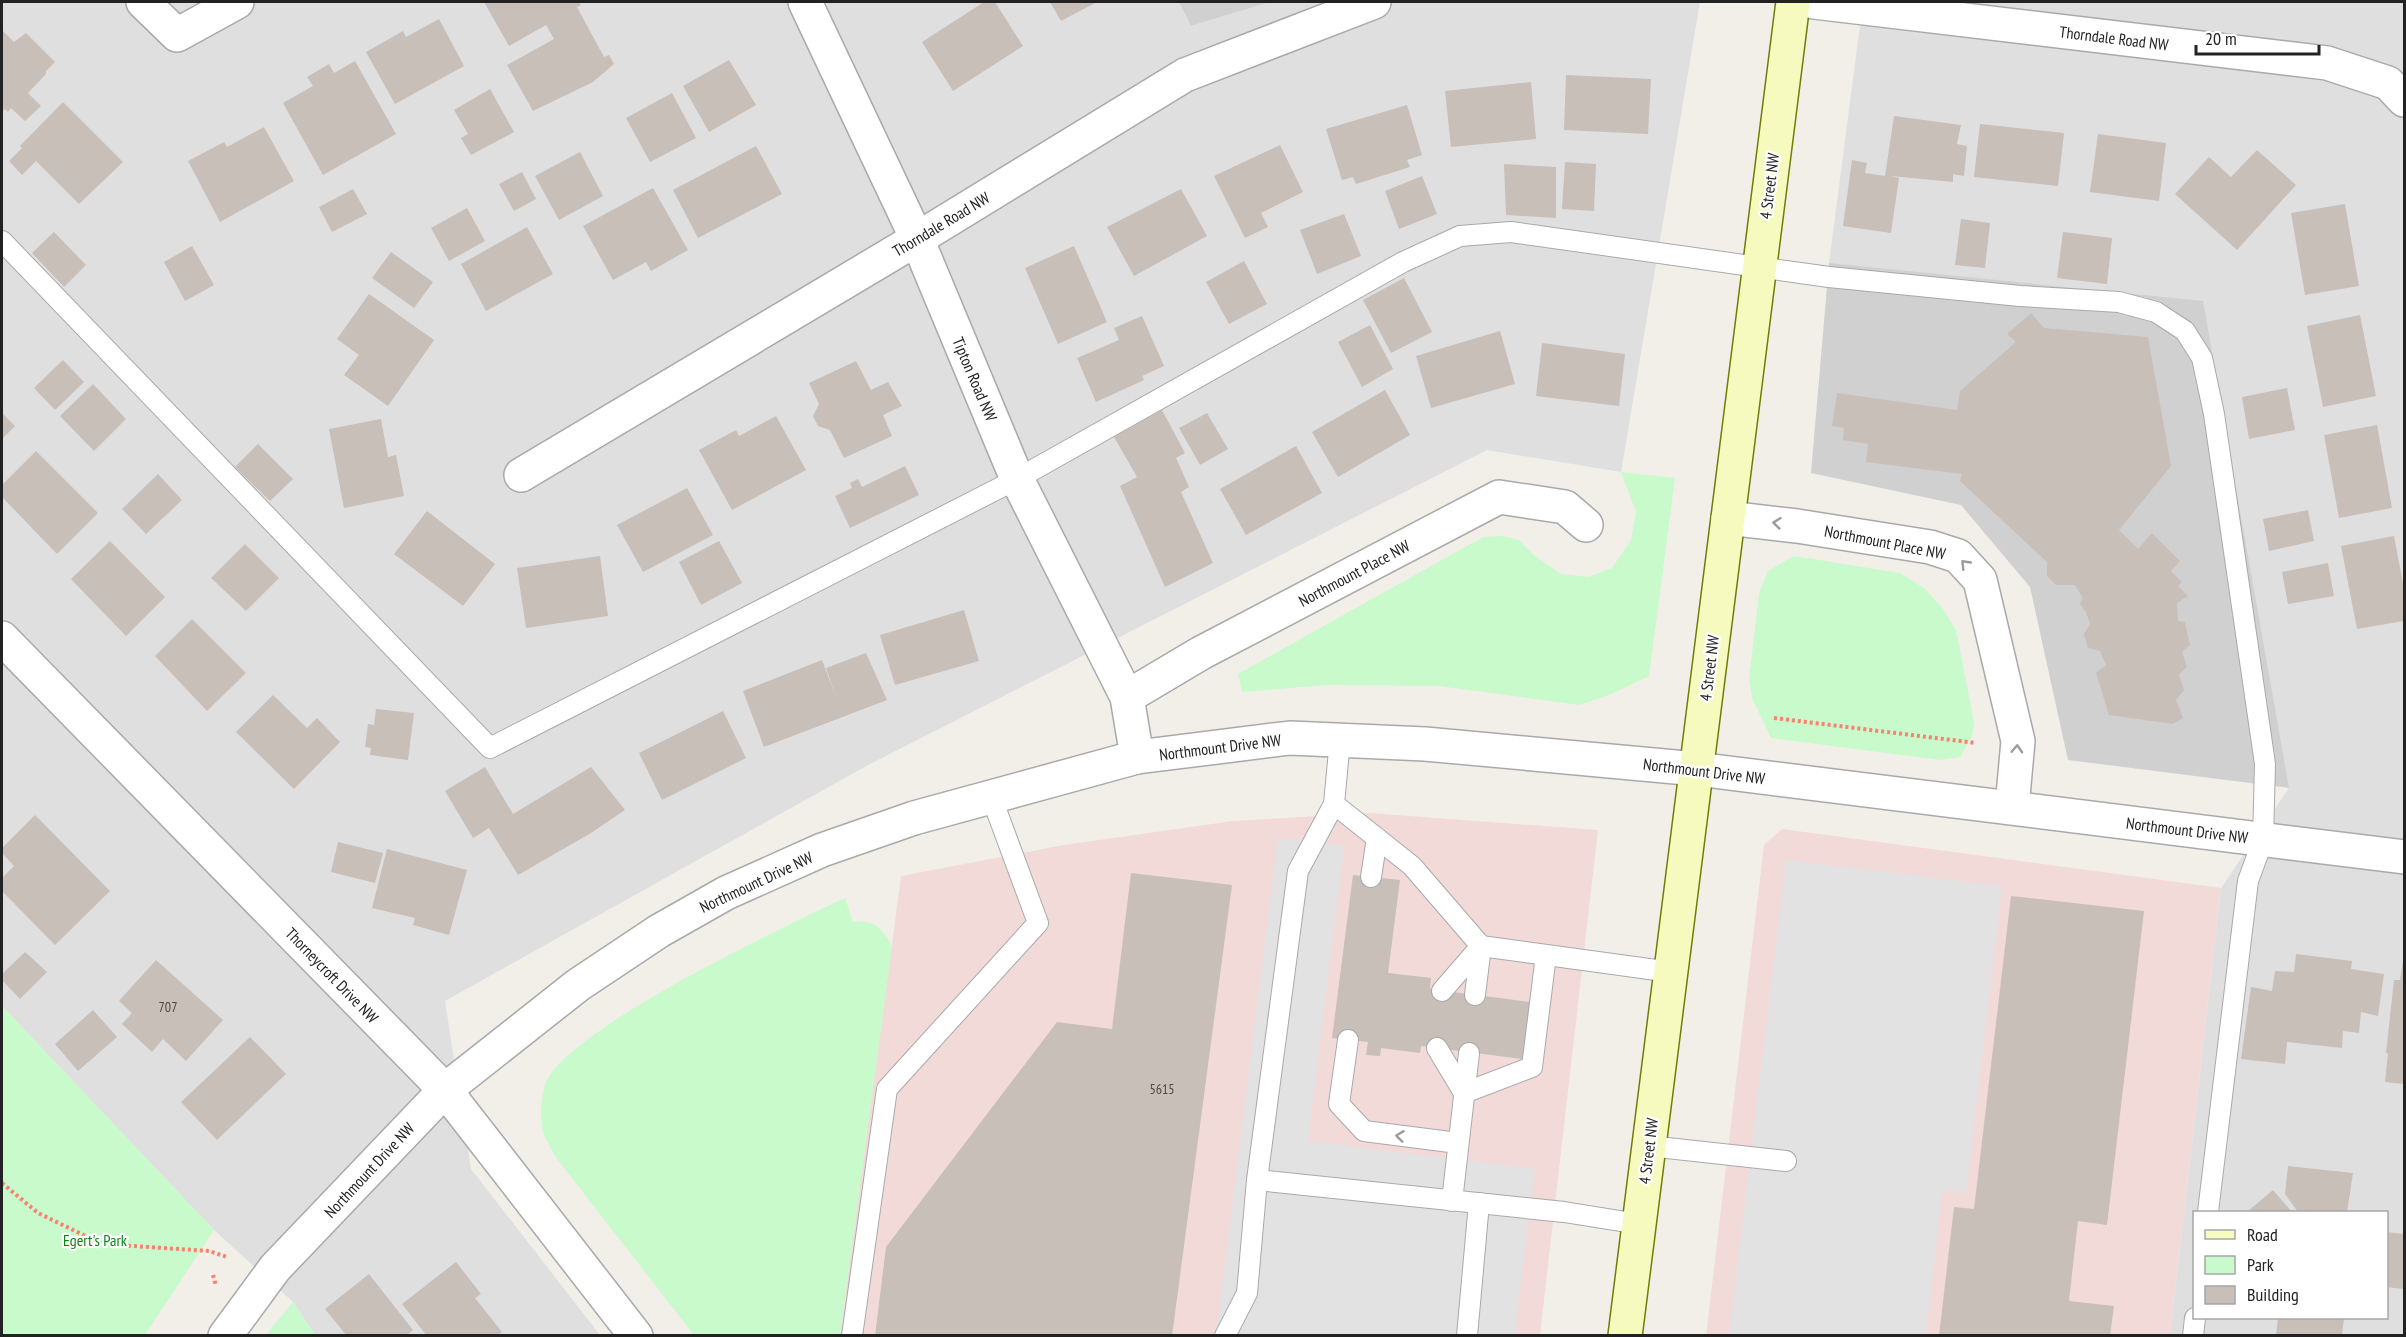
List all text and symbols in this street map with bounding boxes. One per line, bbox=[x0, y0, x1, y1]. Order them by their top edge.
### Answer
scale bar bbox=[2196, 18, 2319, 56]
street label: Thorndale Road NW bbox=[2058, 21, 2170, 55]
text: 20 m bbox=[2205, 27, 2237, 50]
street label: 4 Street NW bbox=[1755, 152, 1783, 220]
street label: Thorndale Road NW bbox=[889, 187, 993, 261]
street label: Tipton Road NW bbox=[948, 334, 1002, 424]
one-way arrow bbox=[1772, 517, 1781, 530]
street label: Northmount Place NW bbox=[1823, 520, 1947, 564]
street label: Northmount Place NW bbox=[1295, 535, 1413, 611]
one-way arrow bbox=[1961, 560, 1972, 570]
street label: 4 Street NW bbox=[1695, 634, 1723, 702]
street label: Northmount Drive NW bbox=[1158, 730, 1282, 764]
one-way arrow bbox=[2010, 744, 2023, 753]
street label: Northmount Drive NW bbox=[1642, 754, 1766, 788]
street label: Northmount Drive NW bbox=[2125, 813, 2249, 847]
street label: Northmount Drive NW bbox=[696, 847, 816, 917]
street label: Thorneycroft Drive NW bbox=[281, 923, 383, 1027]
house number: 707 bbox=[159, 998, 177, 1016]
house number: 5615 bbox=[1149, 1080, 1175, 1098]
street label: 4 Street NW bbox=[1634, 1117, 1662, 1185]
street label: Northmount Drive NW bbox=[320, 1118, 418, 1222]
one-way arrow bbox=[1396, 1130, 1405, 1142]
legend bbox=[2193, 1211, 2388, 1319]
text: Road bbox=[2247, 1223, 2278, 1246]
park label: Egert's Park bbox=[63, 1230, 128, 1250]
text: Park bbox=[2247, 1253, 2274, 1276]
text: Building bbox=[2247, 1283, 2299, 1306]

